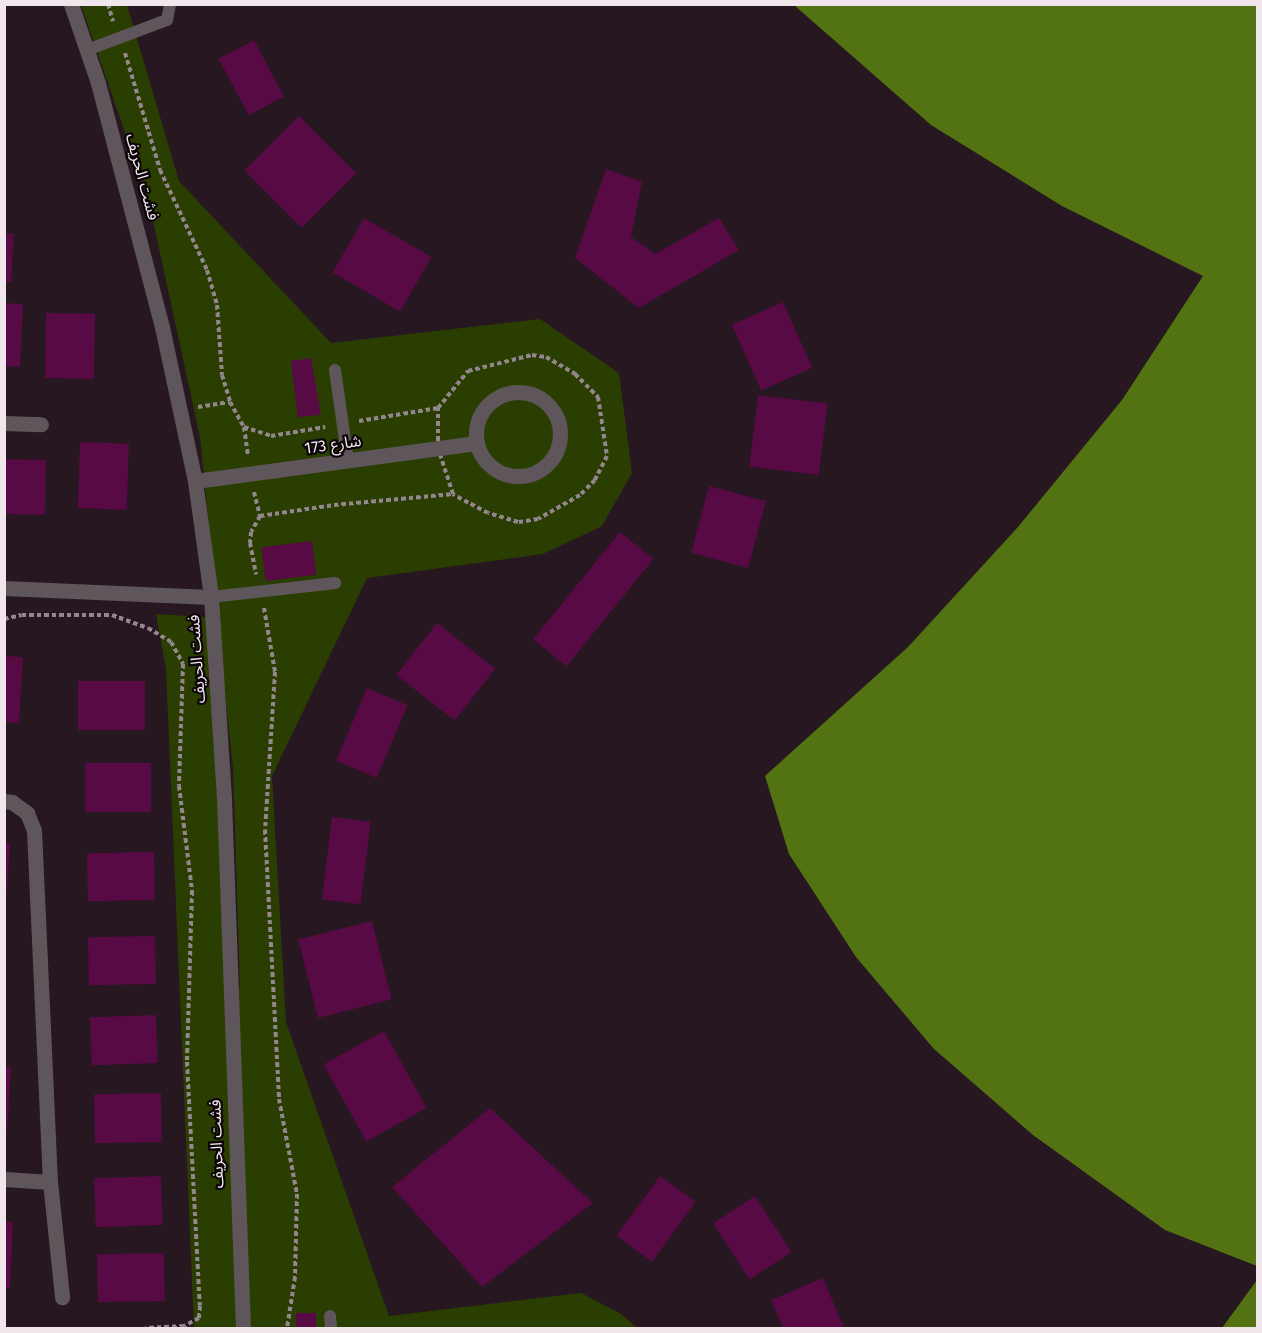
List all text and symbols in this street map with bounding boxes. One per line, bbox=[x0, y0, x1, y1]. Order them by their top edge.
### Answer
street label: فشت الحريف bbox=[121, 132, 163, 222]
street label: شارع 173 bbox=[303, 432, 363, 458]
street label: فشت الحريف bbox=[184, 614, 210, 704]
street label: فشت الحريف bbox=[206, 1099, 228, 1189]

